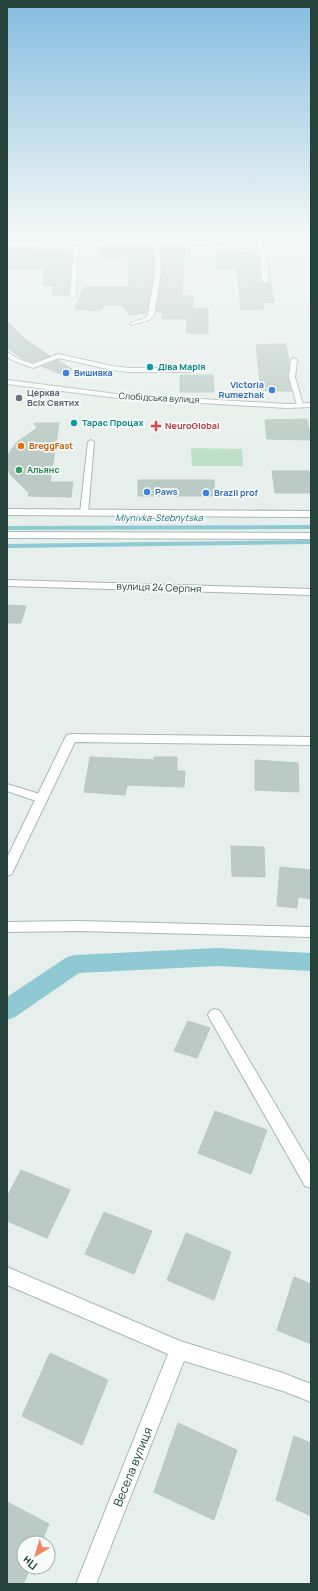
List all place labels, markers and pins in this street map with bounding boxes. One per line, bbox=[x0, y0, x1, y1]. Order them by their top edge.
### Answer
place label: Діва Марія bbox=[158, 360, 206, 373]
marker: Діва Марія bbox=[145, 362, 155, 372]
place label: Вишивка bbox=[74, 366, 113, 379]
marker: Вишивка bbox=[61, 368, 71, 378]
place label: Victoria Rumezhak bbox=[219, 378, 265, 401]
marker: Victoria Rumezhak bbox=[267, 385, 277, 395]
place label: Церква Всіх Святих bbox=[27, 386, 79, 409]
marker: Церква Всіх Святих bbox=[14, 393, 24, 403]
place label: Тарас Процах bbox=[82, 416, 143, 429]
marker: Тарас Процах bbox=[69, 418, 79, 428]
place label: NeuroGlobal bbox=[165, 419, 220, 432]
marker: NeuroGlobal bbox=[150, 420, 162, 432]
place label: BreggFast bbox=[29, 439, 73, 452]
marker: BreggFast bbox=[16, 441, 26, 451]
place label: Альянс bbox=[27, 463, 60, 476]
marker: Альянс bbox=[14, 465, 24, 475]
place label: Paws bbox=[155, 485, 178, 498]
place label: Brazil prof bbox=[214, 486, 259, 499]
marker: Paws bbox=[142, 487, 152, 497]
marker: Brazil prof bbox=[201, 488, 211, 498]

